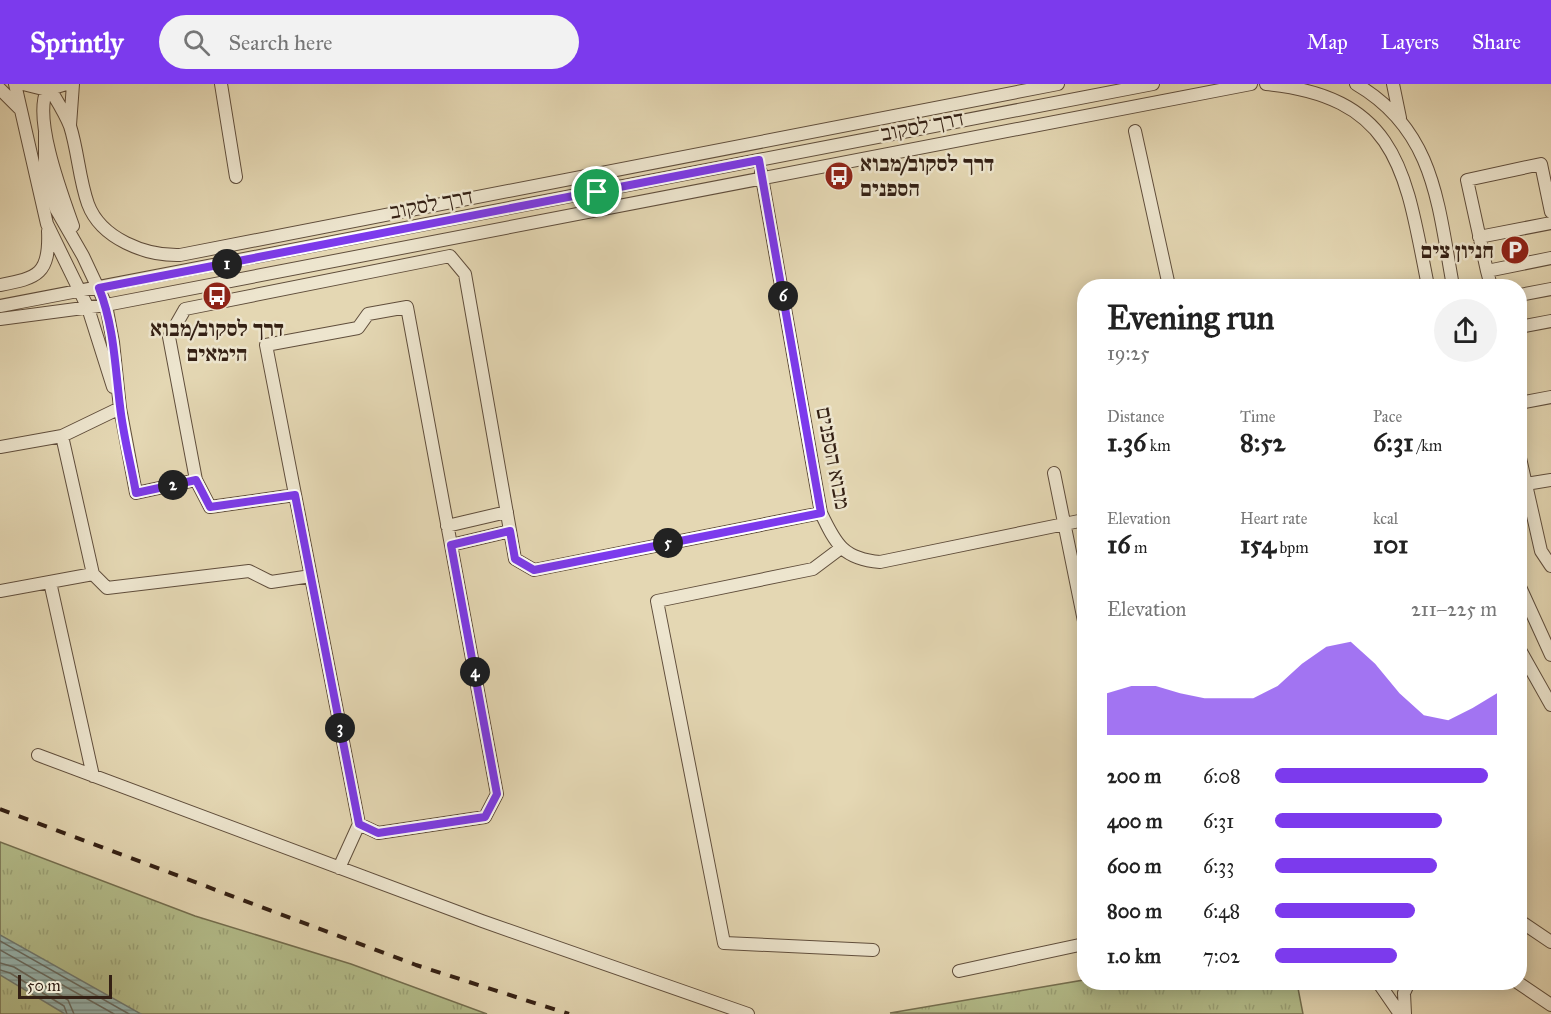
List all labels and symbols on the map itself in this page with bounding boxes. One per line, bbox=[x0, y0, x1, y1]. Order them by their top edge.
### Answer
street label: דרך לסקוב bbox=[878, 104, 966, 147]
place label: דרך לסקוב/מבוא הספנים bbox=[860, 150, 994, 202]
bus stop icon: דרך לסקוב/מבוא הספנים bbox=[823, 160, 855, 192]
pin bbox=[571, 166, 622, 217]
street label: דרך לסקוב bbox=[387, 182, 475, 225]
parking icon: חניון צים bbox=[1499, 234, 1531, 266]
place label: חניון צים bbox=[1420, 237, 1494, 264]
pin: 1 bbox=[212, 249, 242, 279]
bus stop icon: דרך לסקוב/מבוא הימאים bbox=[201, 280, 233, 312]
pin: 6 bbox=[768, 281, 798, 311]
place label: דרך לסקוב/מבוא הימאים bbox=[150, 315, 284, 367]
street label: מבוא הספנים bbox=[810, 404, 857, 512]
pin: 2 bbox=[158, 470, 188, 500]
pin: 5 bbox=[653, 528, 683, 558]
pin: 4 bbox=[460, 657, 490, 687]
pin: 3 bbox=[325, 713, 355, 743]
scale bar bbox=[18, 972, 112, 1000]

